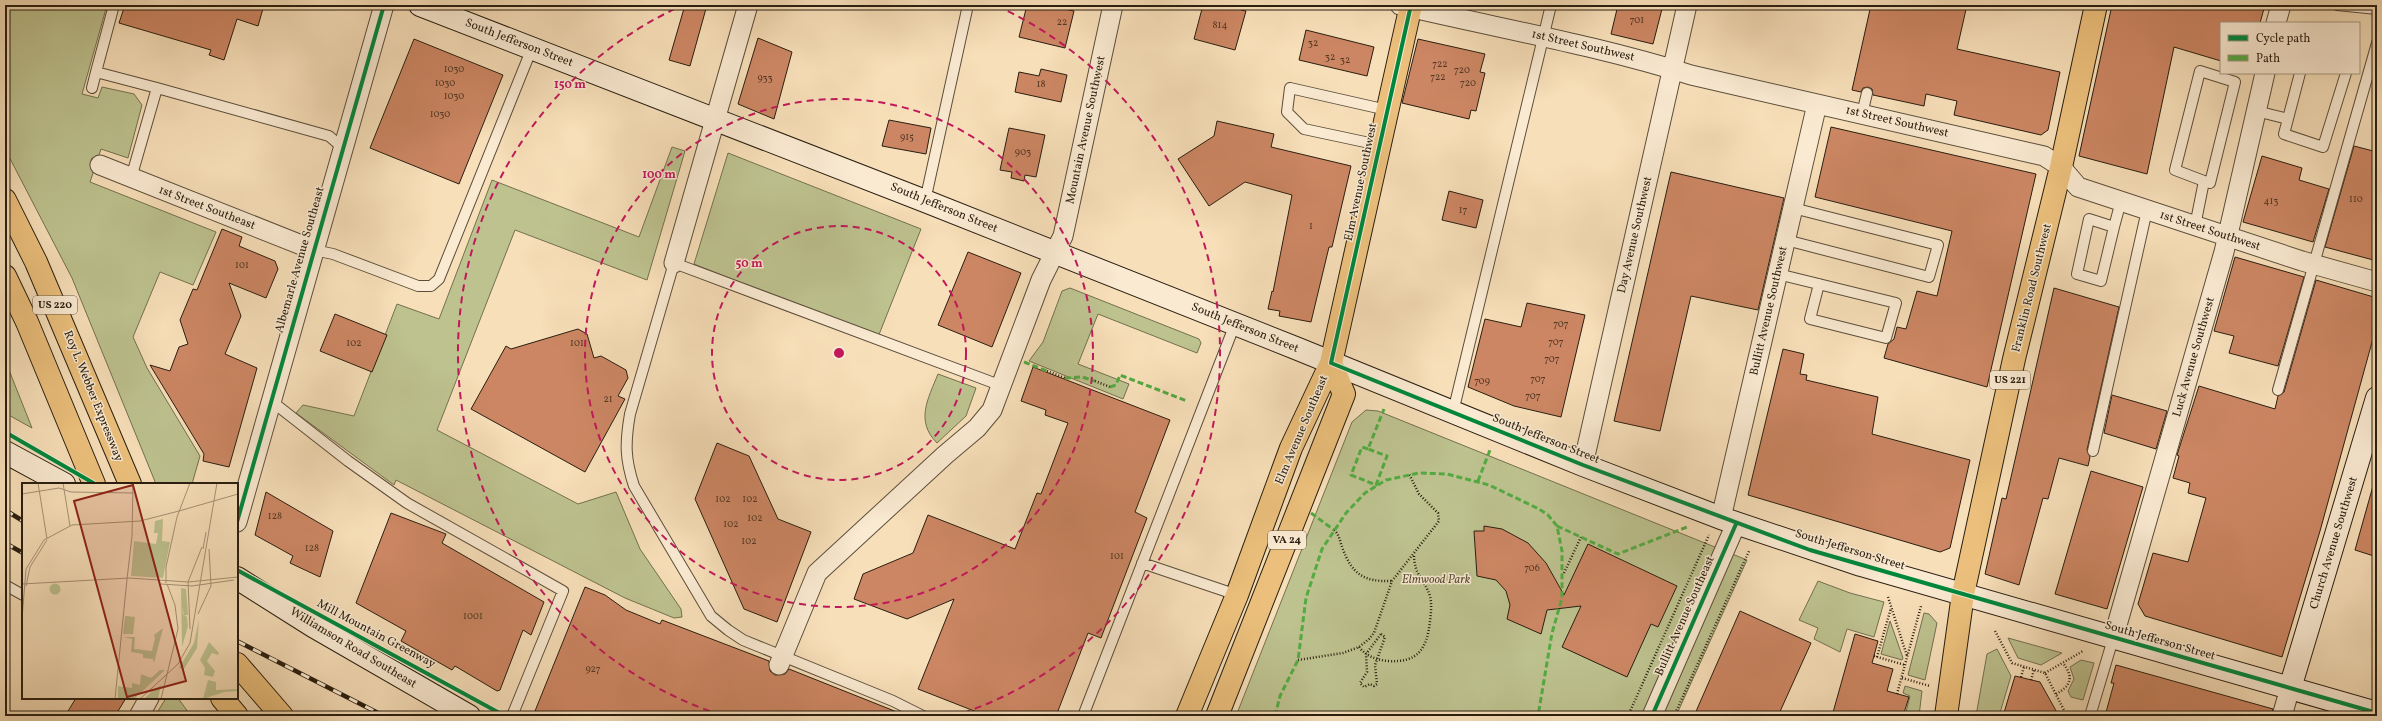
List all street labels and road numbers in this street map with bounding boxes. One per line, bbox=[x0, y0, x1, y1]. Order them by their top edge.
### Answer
street label: South Jefferson Street bbox=[463, 15, 575, 71]
street label: 1st Street Southwest bbox=[1530, 26, 1636, 66]
street label: Mountain Avenue Southwest bbox=[1062, 54, 1110, 206]
street label: 1st Street Southwest bbox=[1844, 102, 1950, 142]
street label: Elm Avenue Southwest bbox=[1341, 121, 1381, 243]
street label: Day Avenue Southwest bbox=[1614, 175, 1656, 295]
street label: South Jefferson Street bbox=[888, 179, 1000, 237]
street label: 1st Street Southeast bbox=[156, 182, 258, 234]
street label: Albemarle Avenue Southeast bbox=[271, 185, 329, 335]
street label: 1st Street Southwest bbox=[2158, 207, 2262, 255]
street label: Franklin Road Southwest bbox=[2008, 222, 2056, 354]
street label: Bullitt Avenue Southwest bbox=[1746, 245, 1792, 377]
street label: Luck Avenue Southwest bbox=[2169, 295, 2219, 419]
road number: US 220 bbox=[33, 296, 77, 314]
street label: South Jefferson Street bbox=[1189, 299, 1301, 357]
street label: Roy L. Webber Expressway bbox=[59, 328, 127, 464]
road number: US 221 bbox=[1990, 371, 2030, 389]
street label: Elm Avenue Southeast bbox=[1272, 373, 1332, 487]
street label: South Jefferson Street bbox=[1490, 410, 1602, 468]
street label: Church Avenue Southwest bbox=[2306, 475, 2362, 611]
street label: South Jefferson Street bbox=[1793, 526, 1907, 574]
road number: VA 24 bbox=[1268, 531, 1306, 549]
street label: Bullitt Avenue Southeast bbox=[1651, 554, 1719, 678]
street label: Mill Mountain Greenway bbox=[314, 596, 439, 672]
street label: Williamson Road Southeast bbox=[287, 604, 419, 692]
street label: South Jefferson Street bbox=[2103, 618, 2217, 664]

